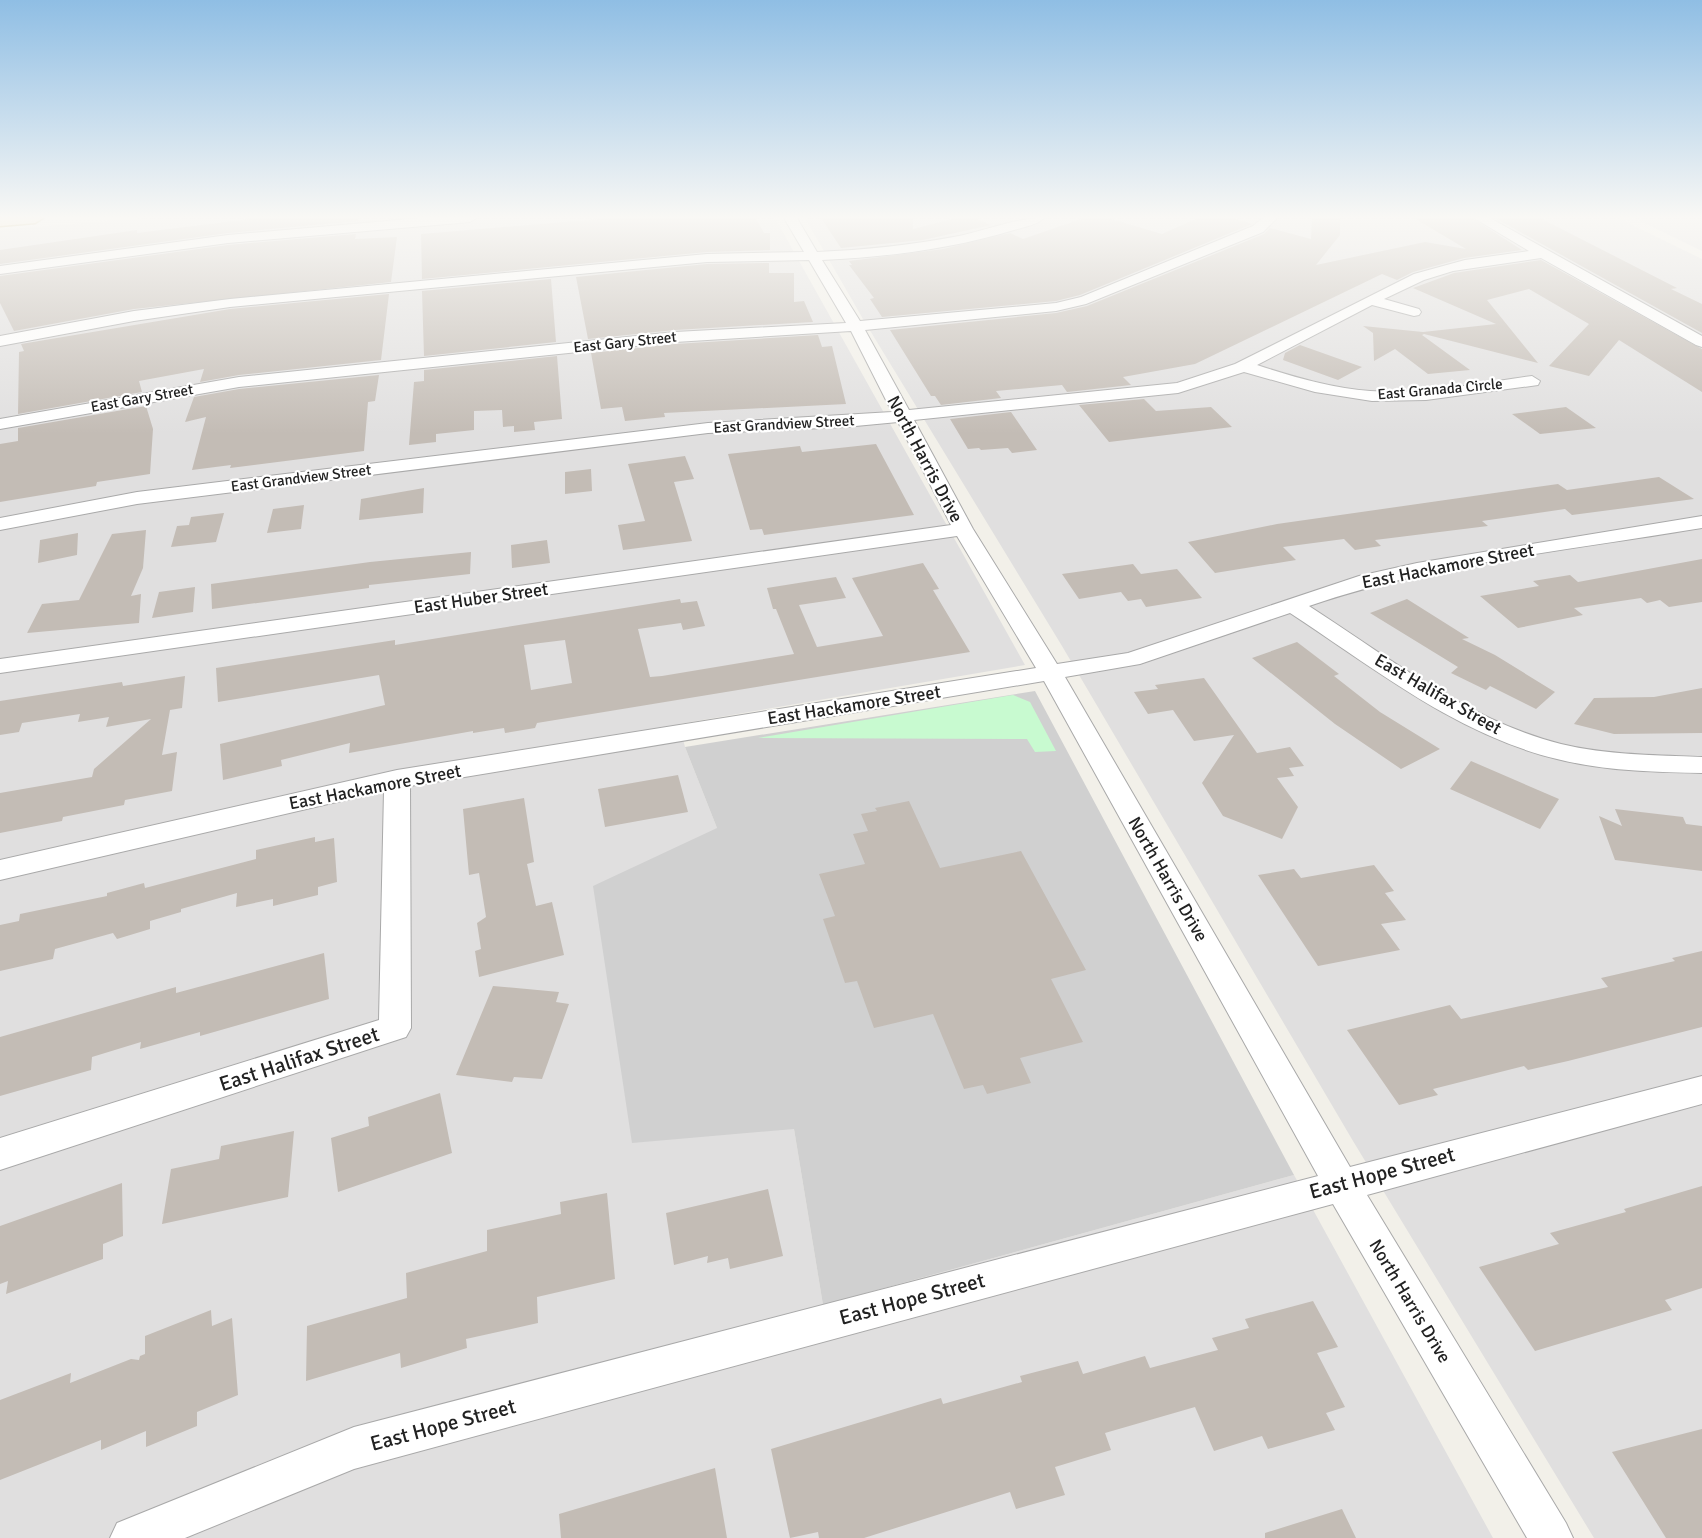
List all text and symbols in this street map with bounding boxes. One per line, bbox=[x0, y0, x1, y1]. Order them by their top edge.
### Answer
street label: East Gary Street bbox=[573, 328, 677, 356]
street label: East Granada Circle bbox=[1377, 375, 1503, 403]
street label: East Gary Street bbox=[89, 380, 195, 416]
street label: North Harris Drive bbox=[882, 392, 968, 526]
street label: East Grandview Street bbox=[713, 411, 855, 437]
street label: East Grandview Street bbox=[230, 460, 372, 496]
street label: East Hackamore Street bbox=[1360, 539, 1536, 593]
street label: East Huber Street bbox=[412, 578, 550, 618]
street label: East Halifax Street bbox=[1371, 649, 1505, 739]
street label: East Hackamore Street bbox=[766, 680, 942, 730]
street label: East Hackamore Street bbox=[287, 760, 463, 814]
street label: North Harris Drive bbox=[1123, 813, 1213, 945]
street label: East Halifax Street bbox=[216, 1021, 382, 1097]
street label: East Hope Street bbox=[1306, 1141, 1458, 1205]
street label: North Harris Drive bbox=[1364, 1235, 1456, 1367]
street label: East Hope Street bbox=[836, 1267, 988, 1331]
street label: East Hope Street bbox=[367, 1393, 519, 1457]

